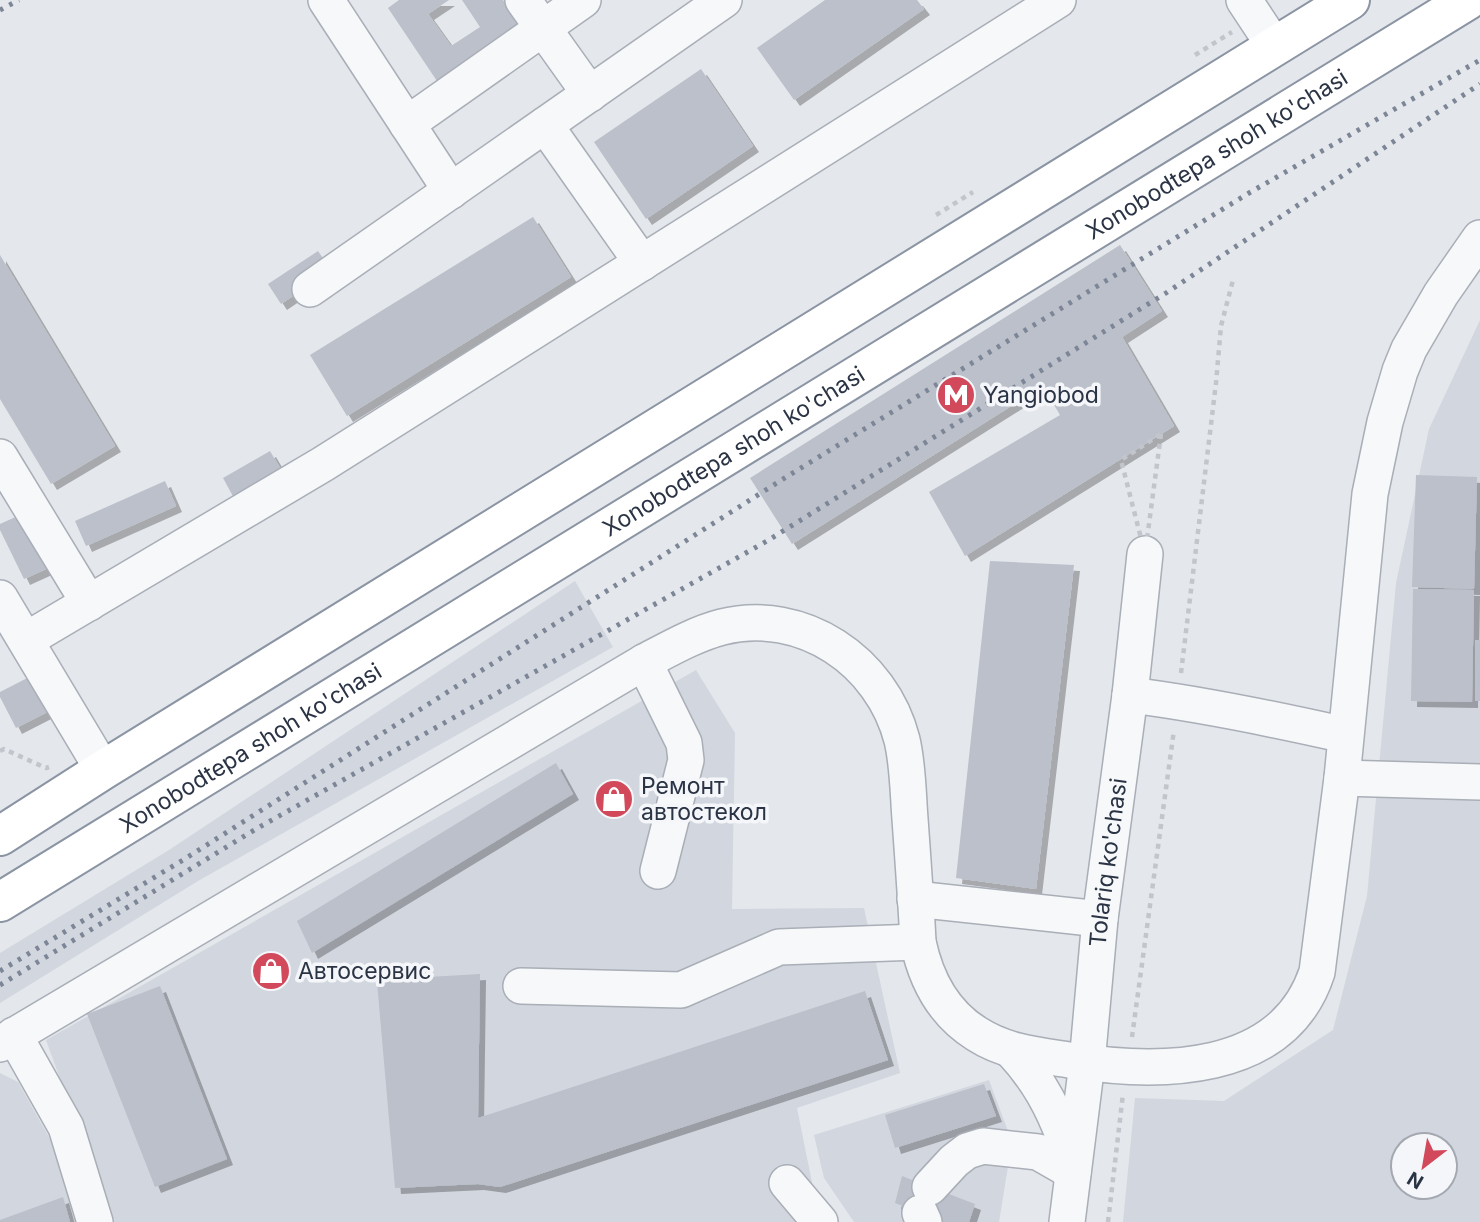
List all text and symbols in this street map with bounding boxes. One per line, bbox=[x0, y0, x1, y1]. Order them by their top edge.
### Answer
street label: Xonobodtepa shoh ko'chasi bbox=[1081, 63, 1353, 245]
street label: Xonobodtepa shoh ko'chasi bbox=[598, 360, 870, 542]
metro station icon: Yangiobod bbox=[935, 374, 977, 416]
place label: Yangiobod bbox=[983, 381, 1099, 409]
street label: Xonobodtepa shoh ko'chasi bbox=[114, 657, 387, 839]
place label: Ремонт автостекол bbox=[641, 772, 767, 826]
street label: Tolariq ko'chasi bbox=[1084, 776, 1133, 948]
shop icon: Ремонт автостекол bbox=[593, 778, 635, 820]
shop icon: Автосервис bbox=[250, 950, 292, 992]
place label: Автосервис bbox=[298, 957, 431, 985]
north arrow bbox=[1389, 1131, 1459, 1201]
text: N bbox=[1403, 1167, 1428, 1194]

